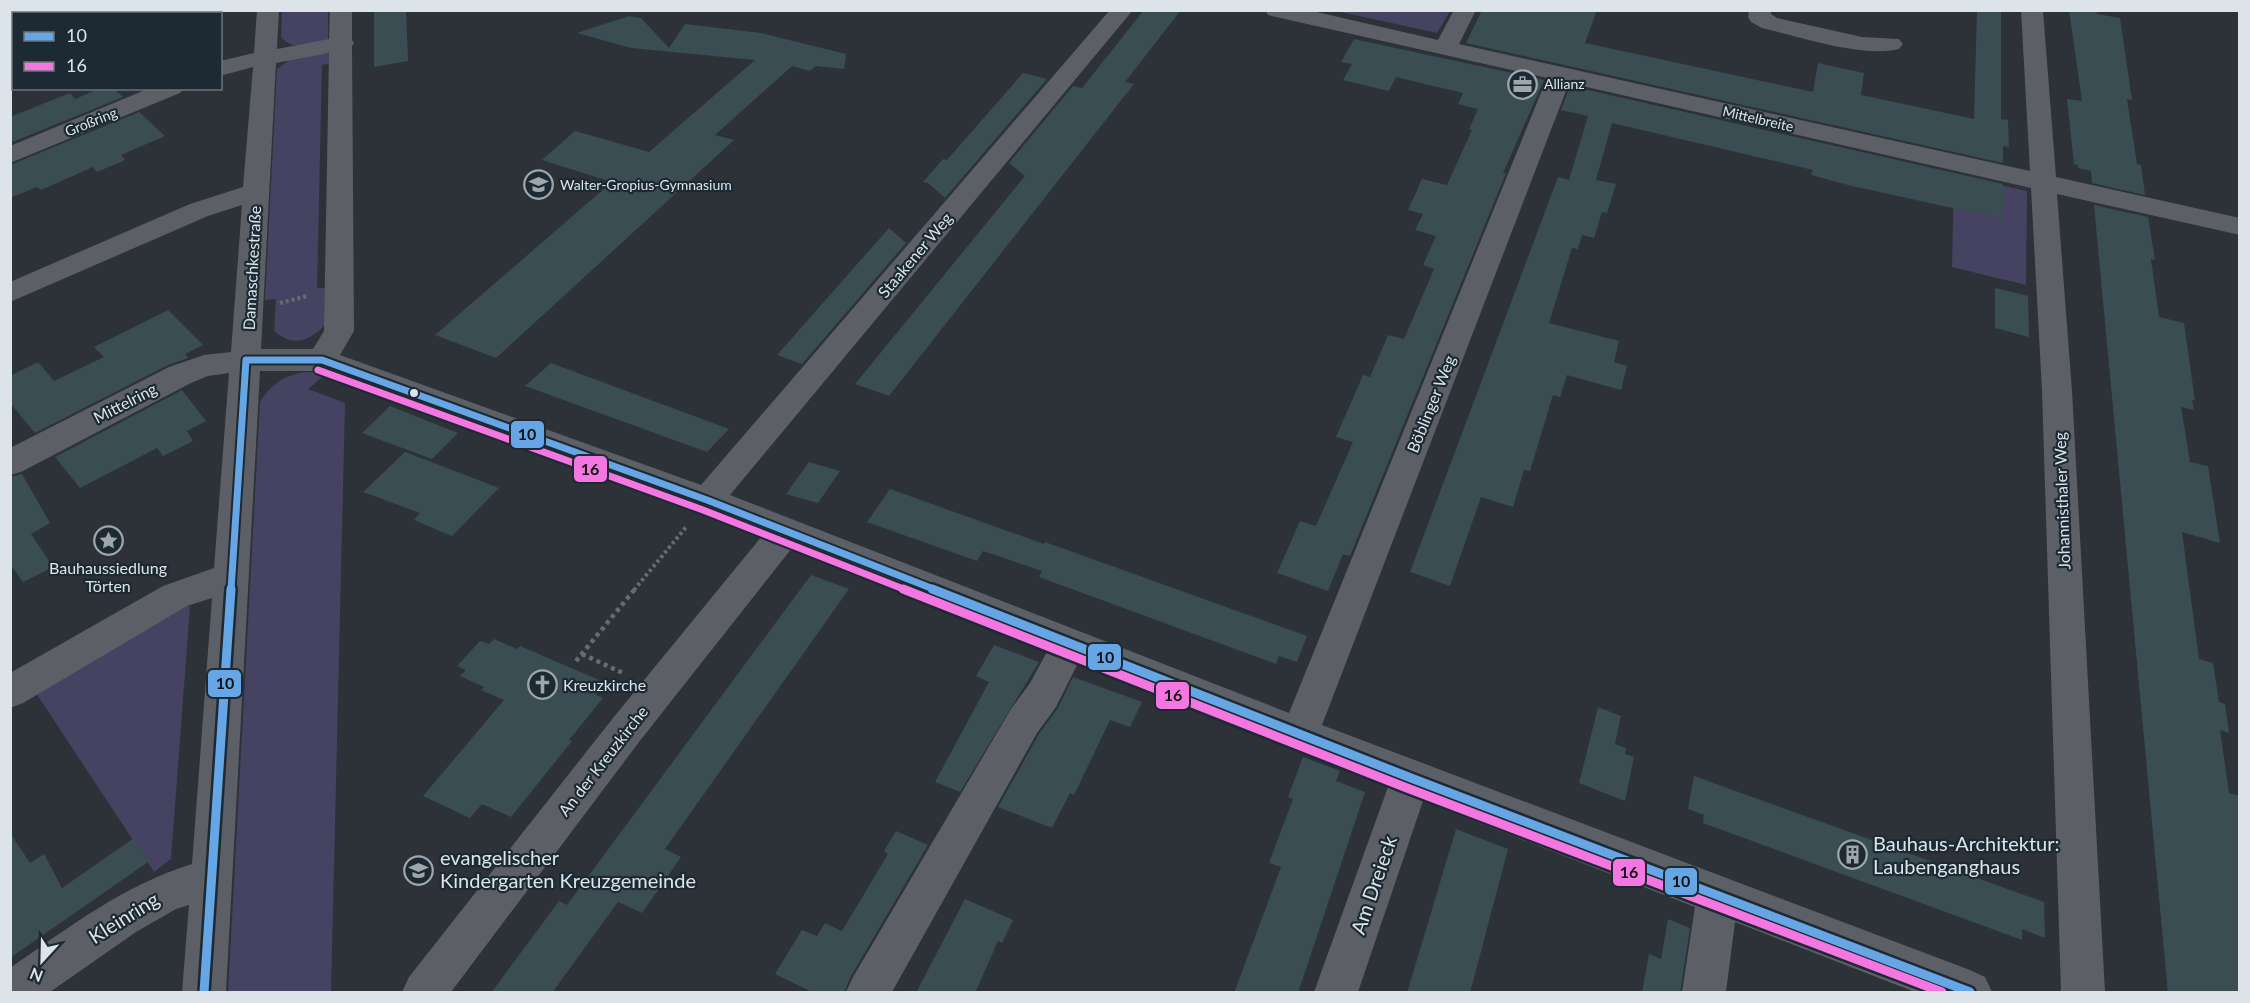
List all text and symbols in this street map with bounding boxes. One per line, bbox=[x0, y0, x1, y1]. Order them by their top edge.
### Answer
legend bbox=[12, 12, 222, 90]
text: 10 bbox=[66, 24, 87, 46]
text: 16 bbox=[66, 54, 87, 76]
office icon: Allianz bbox=[1507, 68, 1539, 100]
place label: Allianz bbox=[1544, 75, 1585, 92]
street label: Mittelbreite bbox=[1721, 102, 1795, 135]
street label: Großring bbox=[62, 103, 119, 140]
school or university icon: Walter-Gropius-Gymnasium bbox=[523, 169, 555, 201]
place label: Walter-Gropius-Gymnasium bbox=[560, 176, 732, 193]
street label: Damaschkestraße bbox=[239, 205, 264, 331]
street label: Staakener Weg bbox=[874, 208, 956, 301]
street label: Böblinger Weg bbox=[1402, 352, 1459, 455]
street label: Mittelring bbox=[90, 379, 160, 427]
unlabelled marker bbox=[408, 387, 420, 399]
line badge: 10 bbox=[510, 420, 545, 449]
text: 10 bbox=[518, 424, 536, 443]
street label: Johannisthaler Weg bbox=[2050, 432, 2073, 570]
line badge: 16 bbox=[573, 455, 608, 483]
text: 16 bbox=[581, 459, 599, 478]
place icon: Bauhaussiedlung Törten bbox=[92, 524, 124, 556]
place label: Bauhaussiedlung Törten bbox=[49, 558, 167, 595]
line badge: 10 bbox=[1087, 643, 1122, 671]
text: 10 bbox=[1096, 647, 1114, 666]
line badge: 10 bbox=[207, 669, 242, 698]
church icon: Kreuzkirche bbox=[526, 669, 558, 701]
text: 10 bbox=[216, 673, 234, 692]
place label: Kreuzkirche bbox=[563, 675, 646, 694]
line badge: 16 bbox=[1155, 681, 1190, 710]
text: 16 bbox=[1164, 685, 1182, 704]
street label: An der Kreuzkirche bbox=[554, 702, 651, 819]
street label: Am Dreieck bbox=[1345, 831, 1401, 937]
place label: Bauhaus-Architektur: Laubenganghaus bbox=[1873, 831, 2060, 878]
building icon: Bauhaus-Architektur: Laubenganghaus bbox=[1836, 839, 1868, 871]
place label: evangelischer Kindergarten Kreuzgemeinde bbox=[440, 845, 696, 892]
school or university icon: evangelischer Kindergarten Kreuzgemeinde bbox=[403, 854, 435, 886]
line badge: 16 bbox=[1612, 858, 1646, 887]
text: 16 bbox=[1620, 862, 1638, 881]
line badge: 10 bbox=[1664, 867, 1698, 896]
text: 10 bbox=[1672, 871, 1690, 890]
street label: Kleinring bbox=[84, 886, 163, 948]
north arrow bbox=[12, 931, 72, 991]
text: N bbox=[27, 964, 45, 986]

